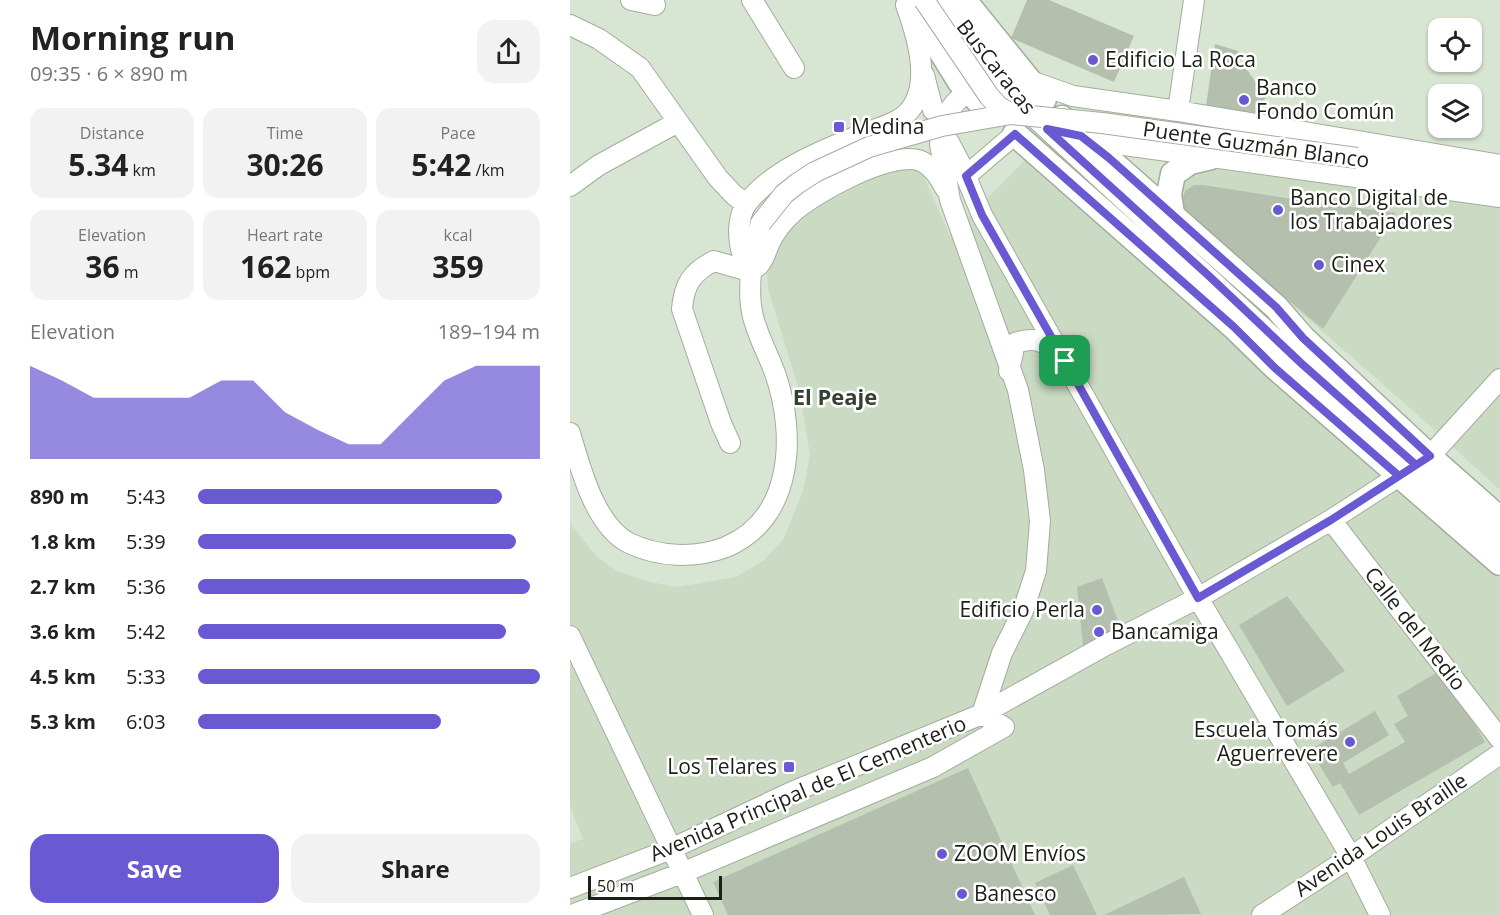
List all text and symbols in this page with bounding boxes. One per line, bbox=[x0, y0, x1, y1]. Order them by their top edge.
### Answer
street label: BusCaracas bbox=[951, 13, 1043, 120]
text: Morning run bbox=[30, 15, 236, 60]
map controls bbox=[1428, 18, 1482, 138]
button: locate bbox=[1428, 18, 1482, 72]
button: share bbox=[477, 20, 540, 83]
place label: Edificio La Roca bbox=[1105, 45, 1256, 73]
marker: Edificio La Roca bbox=[1086, 53, 1100, 67]
text: 09:35 · 6 × 890 m bbox=[30, 60, 188, 87]
place label: Banco Fondo Común bbox=[1256, 73, 1394, 125]
button: layers bbox=[1428, 84, 1482, 138]
marker: Banco Fondo Común bbox=[1237, 93, 1251, 107]
place label: Medina bbox=[851, 112, 924, 140]
street label: Puente Guzmán Blanco bbox=[1141, 114, 1371, 174]
marker: Medina bbox=[832, 120, 846, 134]
text: Distance bbox=[80, 122, 144, 144]
text: Time bbox=[267, 122, 303, 144]
text: Pace bbox=[440, 122, 476, 144]
text: 5.34 bbox=[68, 144, 128, 185]
text: 30:26 bbox=[246, 144, 324, 185]
text: 5:42 bbox=[411, 144, 471, 185]
text: km bbox=[128, 159, 156, 181]
text: /km bbox=[471, 159, 505, 181]
place label: Banco Digital de los Trabajadores bbox=[1290, 183, 1453, 235]
marker: Banco Digital de los Trabajadores bbox=[1271, 203, 1285, 217]
text: Elevation bbox=[78, 224, 146, 246]
text: Heart rate bbox=[247, 224, 323, 246]
text: kcal bbox=[444, 224, 473, 246]
text: 36 bbox=[85, 246, 120, 287]
text: 162 bbox=[240, 246, 291, 287]
text: 359 bbox=[432, 246, 484, 287]
place label: Cinex bbox=[1331, 250, 1385, 278]
marker: Cinex bbox=[1312, 258, 1326, 272]
text: m bbox=[120, 261, 139, 283]
text: bpm bbox=[291, 261, 330, 283]
text: Elevation bbox=[30, 318, 115, 345]
text: 189–194 m bbox=[438, 318, 540, 345]
pin bbox=[1039, 335, 1090, 386]
icon: arrive bbox=[1048, 344, 1081, 377]
district label: El Peaje bbox=[793, 381, 877, 411]
text: 890 m bbox=[30, 483, 89, 510]
text: 5:43 bbox=[126, 483, 166, 510]
text: 1.8 km bbox=[30, 528, 96, 555]
text: 5:39 bbox=[126, 528, 166, 555]
street label: Calle del Medio bbox=[1359, 561, 1473, 696]
text: 2.7 km bbox=[30, 573, 96, 600]
text: 5:36 bbox=[126, 573, 166, 600]
place label: Edificio Perla bbox=[959, 595, 1085, 623]
marker: Edificio Perla bbox=[1090, 603, 1104, 617]
place label: Bancamiga bbox=[1111, 617, 1219, 645]
text: 3.6 km bbox=[30, 618, 96, 645]
text: 5:42 bbox=[126, 618, 166, 645]
marker: Bancamiga bbox=[1092, 625, 1106, 639]
text: 4.5 km bbox=[30, 663, 96, 690]
text: 5:33 bbox=[126, 663, 166, 690]
text: 5.3 km bbox=[30, 708, 96, 735]
text: 6:03 bbox=[126, 708, 166, 735]
street label: Avenida Principal de El Cementerio bbox=[645, 709, 970, 868]
place label: Escuela Tomás Aguerrevere bbox=[1194, 715, 1338, 767]
marker: Escuela Tomás Aguerrevere bbox=[1343, 735, 1357, 749]
place label: Los Telares bbox=[667, 752, 777, 780]
marker: Los Telares bbox=[782, 760, 796, 774]
street label: Avenida Louis Braille bbox=[1289, 766, 1472, 902]
button: Save bbox=[30, 834, 279, 903]
button: Share bbox=[291, 834, 540, 903]
place label: ZOOM Envíos bbox=[954, 839, 1086, 867]
marker: ZOOM Envíos bbox=[935, 847, 949, 861]
scale bar bbox=[588, 873, 722, 900]
text: 50 m bbox=[597, 875, 634, 897]
place label: Banesco bbox=[974, 879, 1057, 907]
marker: Banesco bbox=[955, 887, 969, 901]

